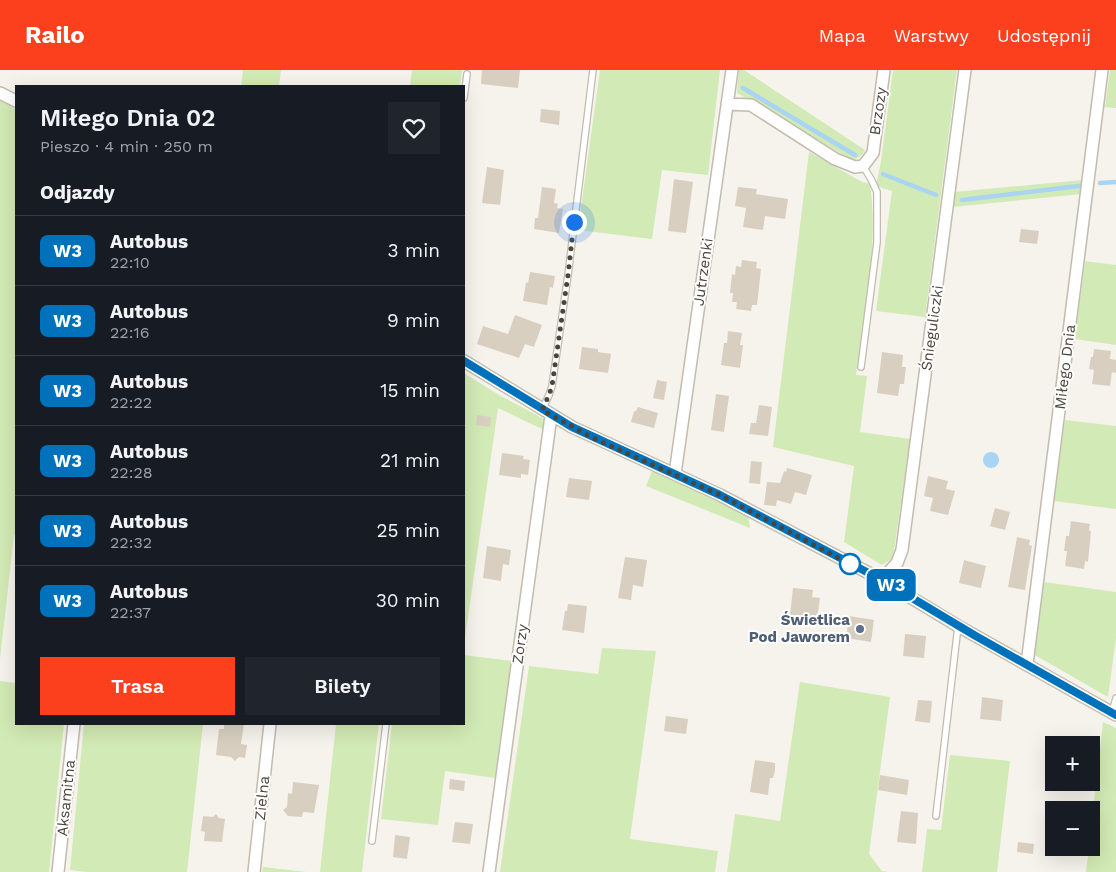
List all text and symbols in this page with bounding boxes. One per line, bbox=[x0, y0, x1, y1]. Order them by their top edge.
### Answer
text: Railo bbox=[25, 21, 85, 49]
text: Mapa bbox=[819, 25, 866, 46]
text: Warstwy bbox=[894, 25, 969, 46]
text: Udostępnij bbox=[997, 25, 1091, 46]
street label: Brzozy bbox=[866, 86, 890, 136]
button: heart bbox=[388, 102, 440, 154]
text: Miłego Dnia 02 bbox=[40, 104, 215, 132]
text: Pieszo · 4 min · 250 m bbox=[40, 137, 213, 156]
text: Odjazdy bbox=[40, 181, 115, 204]
your location bbox=[562, 210, 587, 235]
text: Autobus bbox=[110, 230, 188, 253]
street label: Jutrzenki bbox=[689, 237, 717, 307]
text: 3 min bbox=[388, 239, 440, 262]
text: W3 bbox=[53, 240, 82, 261]
text: 22:10 bbox=[110, 253, 150, 272]
street label: Śnieguliczki bbox=[916, 284, 947, 372]
text: Autobus bbox=[110, 300, 188, 323]
text: 9 min bbox=[387, 309, 440, 332]
text: W3 bbox=[53, 310, 82, 331]
text: 22:16 bbox=[110, 323, 149, 342]
street label: Miłego Dnia bbox=[1051, 323, 1079, 411]
text: Autobus bbox=[110, 370, 188, 393]
text: 15 min bbox=[380, 379, 440, 402]
text: W3 bbox=[53, 380, 82, 401]
text: 22:22 bbox=[110, 393, 152, 412]
text: Autobus bbox=[110, 440, 188, 463]
text: 21 min bbox=[380, 449, 440, 472]
text: W3 bbox=[53, 450, 82, 471]
text: 22:28 bbox=[110, 463, 153, 482]
text: Autobus bbox=[110, 510, 188, 533]
text: 25 min bbox=[376, 519, 440, 542]
text: W3 bbox=[53, 520, 82, 541]
text: 22:32 bbox=[110, 533, 152, 552]
unlabelled marker bbox=[839, 553, 861, 575]
line badge: W3 bbox=[868, 569, 914, 601]
text: W3 bbox=[877, 574, 905, 595]
text: Autobus bbox=[110, 580, 188, 603]
text: 30 min bbox=[376, 589, 440, 612]
text: W3 bbox=[53, 590, 82, 611]
text: 22:37 bbox=[110, 603, 151, 622]
place label: Świetlica Pod Jaworem bbox=[749, 611, 850, 646]
street label: Zorzy bbox=[508, 623, 532, 665]
marker: Świetlica Pod Jaworem bbox=[854, 623, 866, 635]
button: Trasa bbox=[40, 657, 235, 715]
button: Bilety bbox=[245, 657, 440, 715]
map controls bbox=[1045, 736, 1100, 856]
button: + bbox=[1045, 736, 1100, 791]
street label: Aksamitna bbox=[53, 758, 79, 837]
street label: Zielna bbox=[251, 774, 273, 821]
button: − bbox=[1045, 801, 1100, 856]

